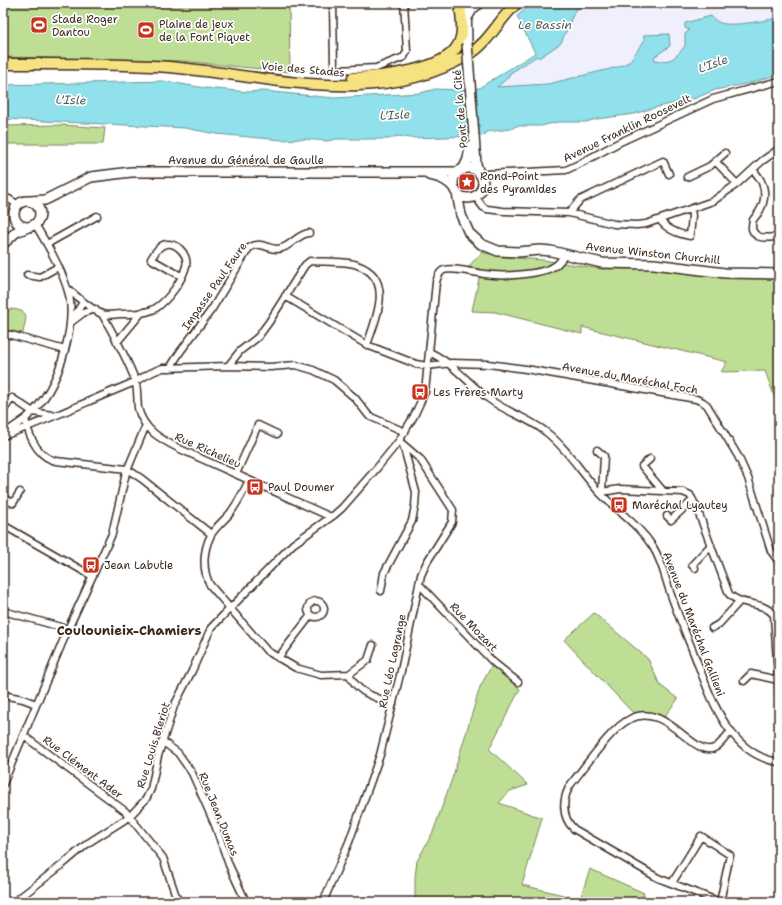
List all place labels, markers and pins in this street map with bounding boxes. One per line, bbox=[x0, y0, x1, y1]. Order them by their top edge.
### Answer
place label: Stade Roger Dantou bbox=[52, 12, 118, 40]
sports icon: Stade Roger Dantou bbox=[29, 15, 49, 35]
place label: Plaine de jeux de la Font Piquet bbox=[159, 17, 250, 45]
sports icon: Plaine de jeux de la Font Piquet bbox=[136, 20, 156, 40]
place label: Rond-Point des Pyramides bbox=[480, 169, 557, 197]
place icon: Rond-Point des Pyramides bbox=[457, 172, 477, 192]
bus stop icon: Les Frères Marty bbox=[410, 382, 430, 402]
place label: Les Frères Marty bbox=[433, 385, 523, 400]
bus stop icon: Paul Doumer bbox=[245, 477, 265, 497]
place label: Paul Doumer bbox=[268, 480, 335, 495]
bus stop icon: Maréchal Lyautey bbox=[609, 495, 629, 515]
place label: Maréchal Lyautey bbox=[632, 498, 728, 513]
bus stop icon: Jean Labutie bbox=[81, 555, 101, 575]
place label: Jean Labutie bbox=[104, 558, 173, 573]

